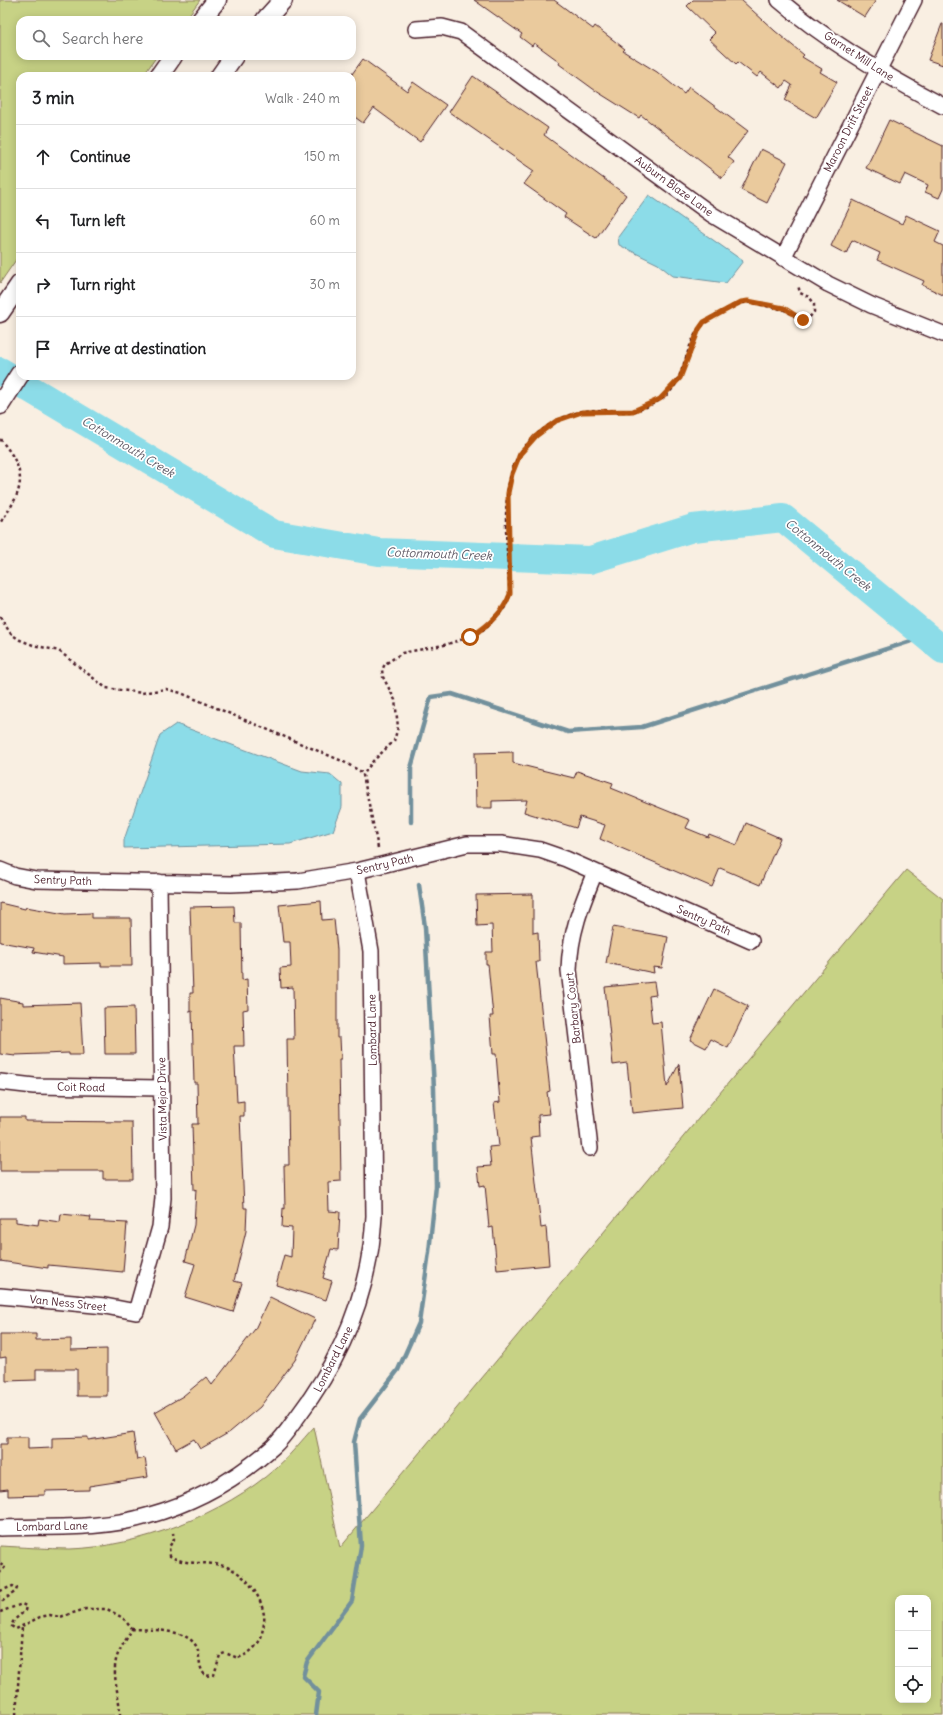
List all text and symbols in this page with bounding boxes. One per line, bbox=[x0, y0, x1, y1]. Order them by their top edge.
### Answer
search box bbox=[16, 16, 356, 60]
icon: search bbox=[30, 27, 52, 49]
street label: Garnet Mill Lane bbox=[821, 28, 897, 84]
text: Search here bbox=[62, 29, 143, 48]
street label: Maroon Drift Street bbox=[820, 83, 876, 174]
text: 3 min bbox=[32, 87, 74, 109]
text: Walk · 240 m bbox=[265, 90, 340, 107]
icon: ahead bbox=[32, 146, 54, 168]
text: Continue bbox=[70, 147, 131, 166]
text: 150 m bbox=[304, 148, 340, 165]
street label: Auburn Blaze Lane bbox=[632, 153, 716, 219]
icon: left bbox=[32, 210, 54, 232]
text: Turn left bbox=[70, 211, 125, 230]
text: 60 m bbox=[309, 212, 340, 229]
icon: right bbox=[32, 274, 54, 296]
text: Turn right bbox=[70, 275, 135, 294]
text: 30 m bbox=[310, 276, 340, 293]
route end bbox=[794, 311, 812, 329]
icon: arrive bbox=[32, 338, 54, 360]
text: Arrive at destination bbox=[70, 339, 206, 358]
water label: Cottonmouth Creek bbox=[79, 413, 178, 481]
water label: Cottonmouth Creek bbox=[783, 516, 875, 594]
water label: Cottonmouth Creek bbox=[386, 544, 493, 563]
route start bbox=[461, 628, 479, 646]
street label: Sentry Path bbox=[355, 851, 415, 877]
street label: Sentry Path bbox=[34, 872, 92, 888]
street label: Sentry Path bbox=[675, 902, 733, 938]
street label: Barbary Court bbox=[562, 971, 584, 1044]
street label: Lombard Lane bbox=[364, 994, 380, 1066]
street label: Vista Mejor Drive bbox=[154, 1057, 170, 1141]
street label: Coit Road bbox=[57, 1080, 106, 1094]
street label: Van Ness Street bbox=[29, 1292, 107, 1314]
street label: Lombard Lane bbox=[310, 1324, 356, 1394]
street label: Lombard Lane bbox=[16, 1518, 88, 1534]
map controls bbox=[895, 1595, 931, 1703]
button: + bbox=[895, 1595, 931, 1631]
button: − bbox=[895, 1631, 931, 1667]
button: locate bbox=[895, 1667, 931, 1703]

